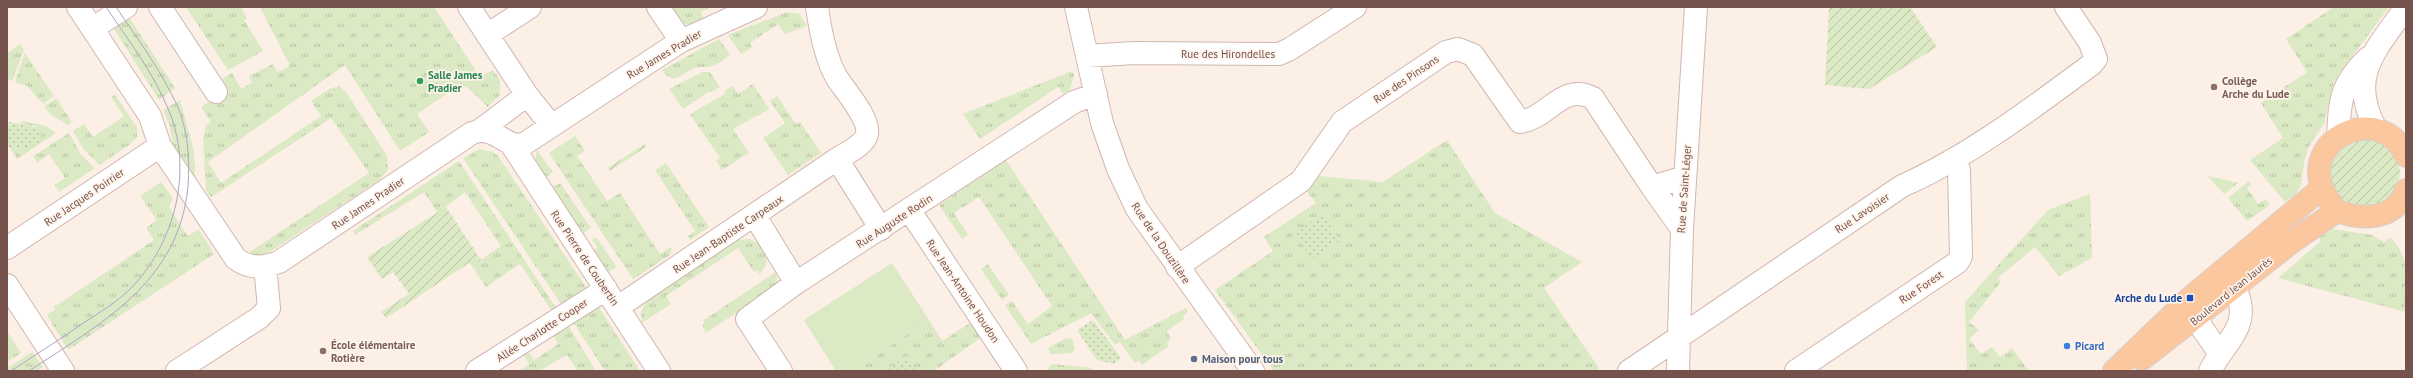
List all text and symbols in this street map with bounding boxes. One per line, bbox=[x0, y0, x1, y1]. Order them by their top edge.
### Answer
street label: Rue James Pradier bbox=[624, 26, 704, 82]
street label: Rue des Hirondelles bbox=[1181, 47, 1275, 61]
street label: Rue des Pinsons bbox=[1370, 52, 1442, 106]
place label: Salle James Pradier bbox=[428, 68, 483, 95]
place label: Collège Arche du Lude bbox=[2222, 74, 2290, 101]
marker: Salle James Pradier bbox=[415, 76, 425, 86]
marker: Collège Arche du Lude bbox=[2209, 82, 2219, 92]
street label: Rue de Saint-Léger bbox=[1674, 144, 1694, 234]
street label: Rue Jacques Poirrier bbox=[41, 165, 127, 229]
street label: Rue James Pradier bbox=[329, 173, 407, 233]
street label: Rue Lavoisier bbox=[1832, 190, 1892, 236]
street label: Rue Auguste Rodin bbox=[853, 191, 935, 251]
street label: Rue Jean-Baptiste Carpeaux bbox=[670, 192, 786, 276]
street label: Rue de la Douzillère bbox=[1129, 200, 1194, 287]
street label: Rue Pierre de Coubertin bbox=[548, 208, 622, 308]
street label: Rue Jean-Antoine Houdon bbox=[923, 237, 1003, 345]
street label: Boulevard Jean Jaurès bbox=[2187, 253, 2275, 329]
street label: Rue Forest bbox=[1896, 267, 1946, 307]
place label: Arche du Lude bbox=[2115, 291, 2182, 305]
marker: Arche du Lude bbox=[2185, 293, 2195, 303]
street label: Allée Charlotte Cooper bbox=[494, 295, 591, 365]
place label: École élémentaire Rotière bbox=[331, 338, 416, 365]
place label: Picard bbox=[2075, 339, 2104, 353]
marker: Picard bbox=[2062, 341, 2072, 351]
marker: École élémentaire Rotière bbox=[318, 346, 328, 356]
place label: Maison pour tous bbox=[1202, 352, 1284, 366]
marker: Maison pour tous bbox=[1189, 354, 1199, 364]

